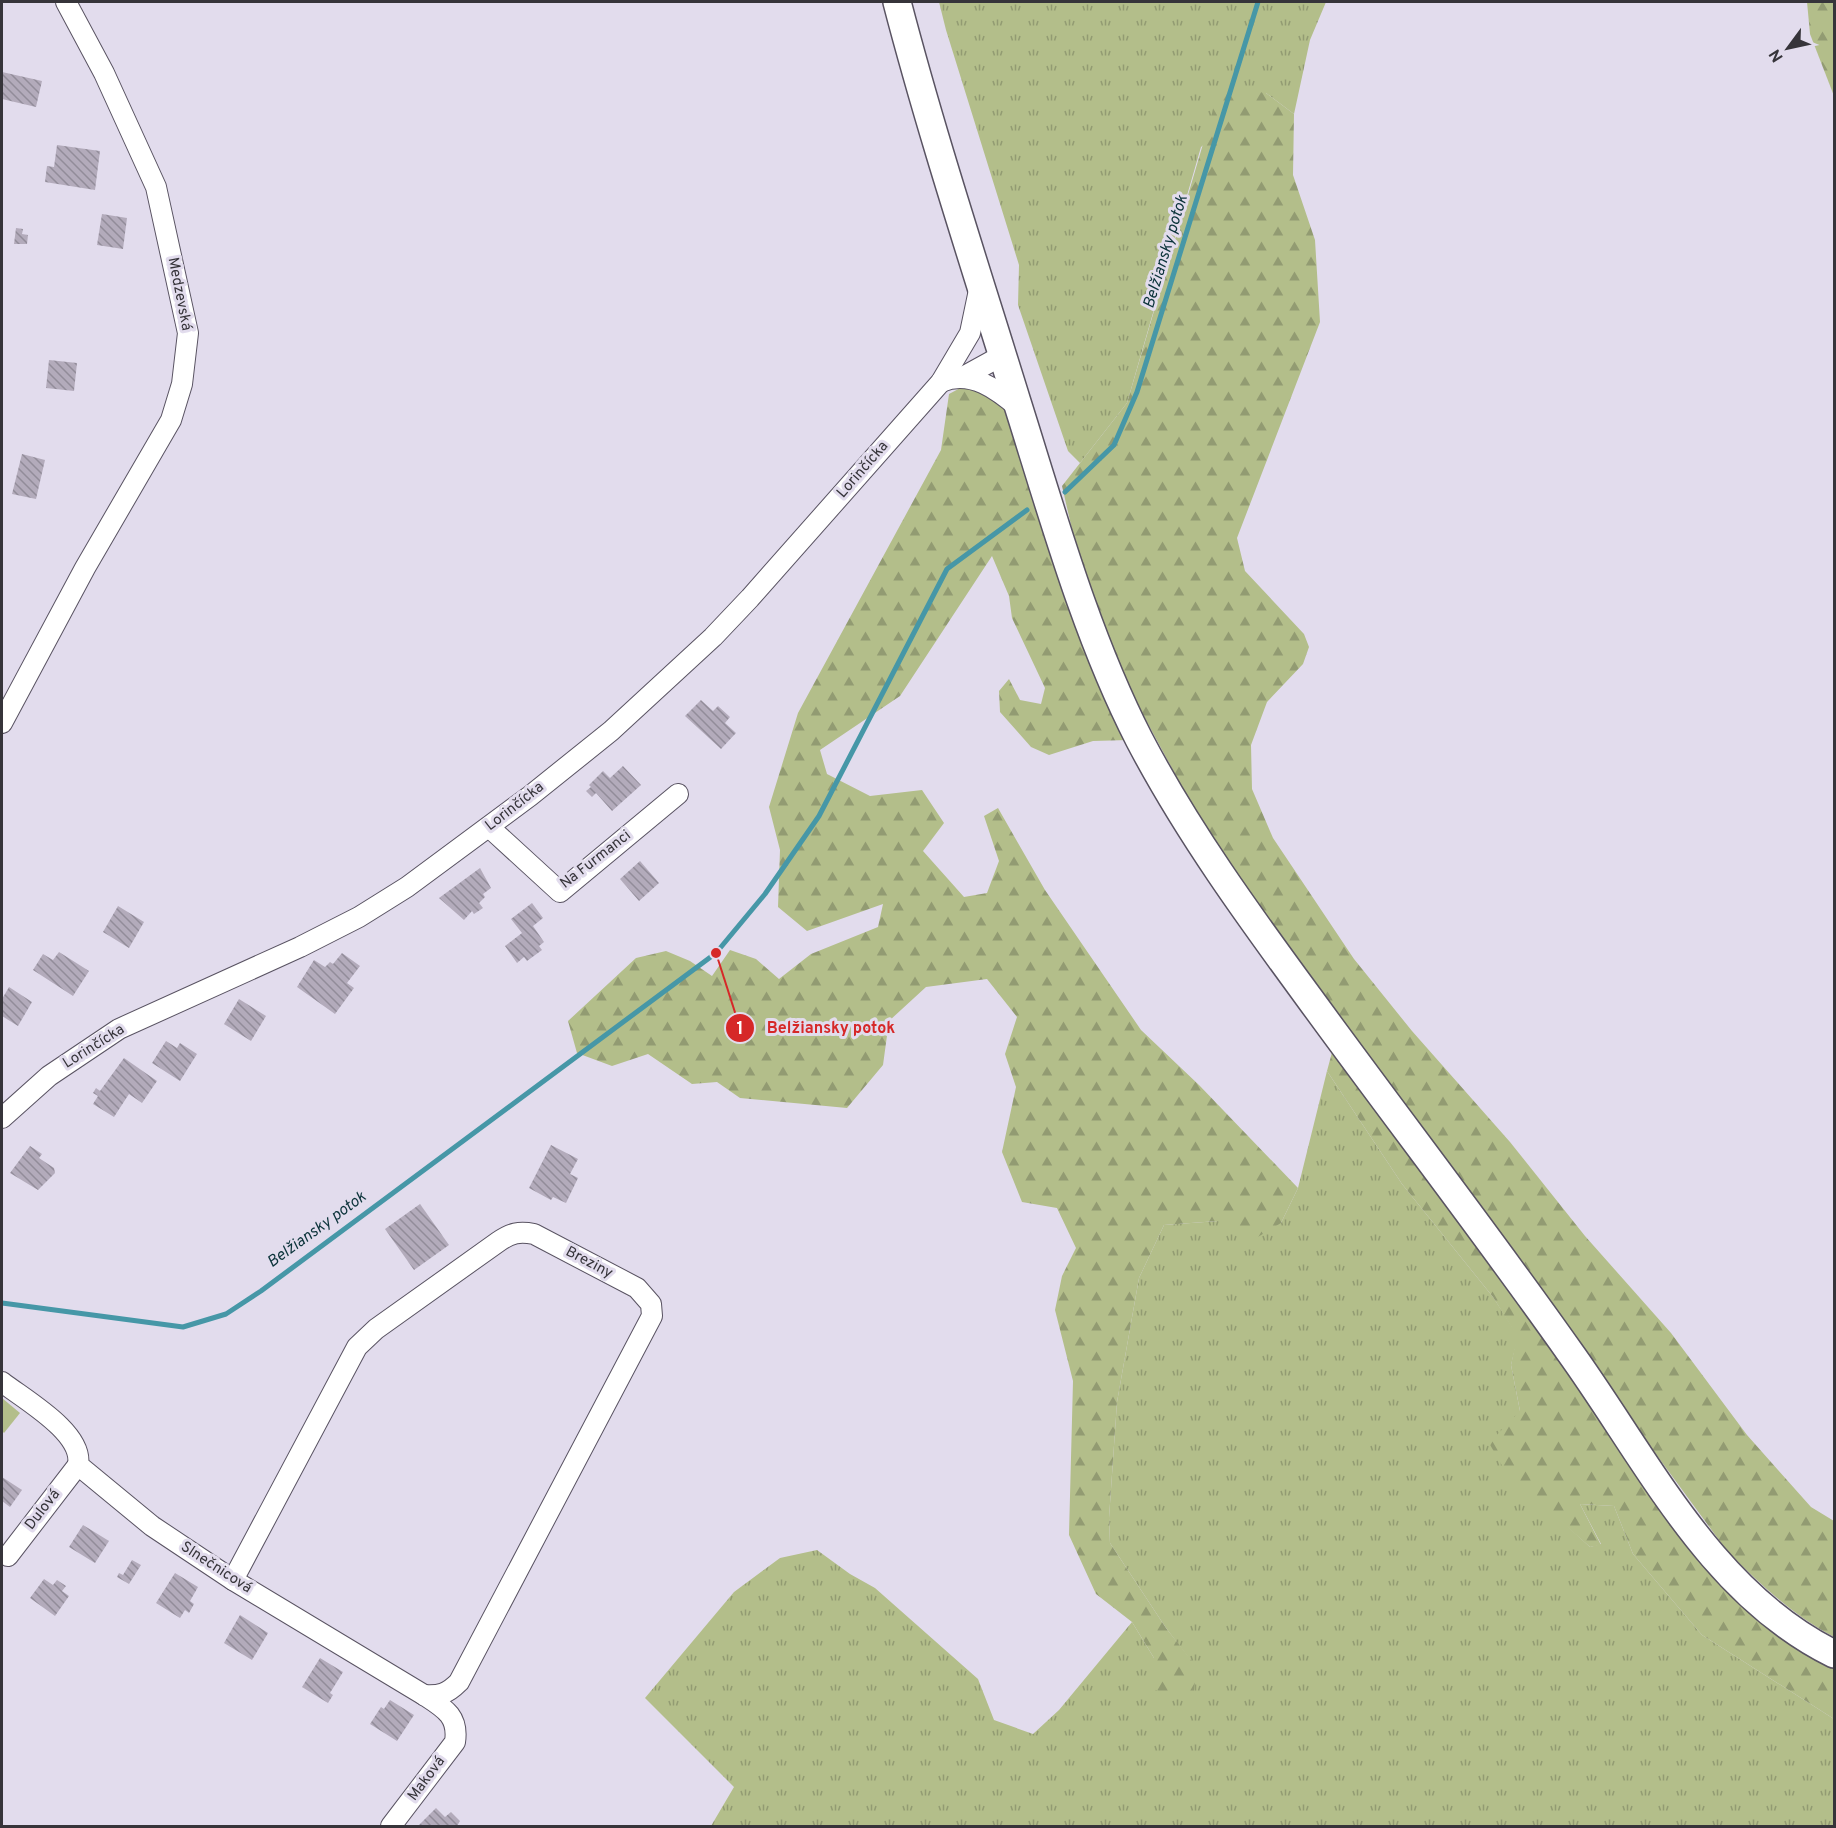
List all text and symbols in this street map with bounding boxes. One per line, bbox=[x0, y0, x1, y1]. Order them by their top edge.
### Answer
north arrow bbox=[1758, 18, 1818, 78]
text: N bbox=[1766, 45, 1789, 65]
water label: Belžiansky potok bbox=[1139, 192, 1193, 311]
street label: Medzevská bbox=[163, 256, 195, 332]
street label: Lorinčícka bbox=[833, 438, 893, 502]
street label: Lorinčícka bbox=[482, 778, 548, 836]
street label: Na Furmanci bbox=[557, 826, 635, 894]
callout: Belžiansky potok bbox=[725, 1011, 908, 1045]
text: 1 bbox=[736, 1018, 744, 1041]
text: Belžiansky potok bbox=[767, 1019, 895, 1039]
street label: Lorinčícka bbox=[60, 1021, 128, 1073]
water label: Belžiansky potok bbox=[264, 1187, 371, 1273]
street label: Breziny bbox=[562, 1243, 616, 1283]
street label: Dulová bbox=[21, 1486, 65, 1534]
street label: Slnečnicová bbox=[177, 1538, 255, 1598]
street label: Maková bbox=[404, 1753, 450, 1805]

